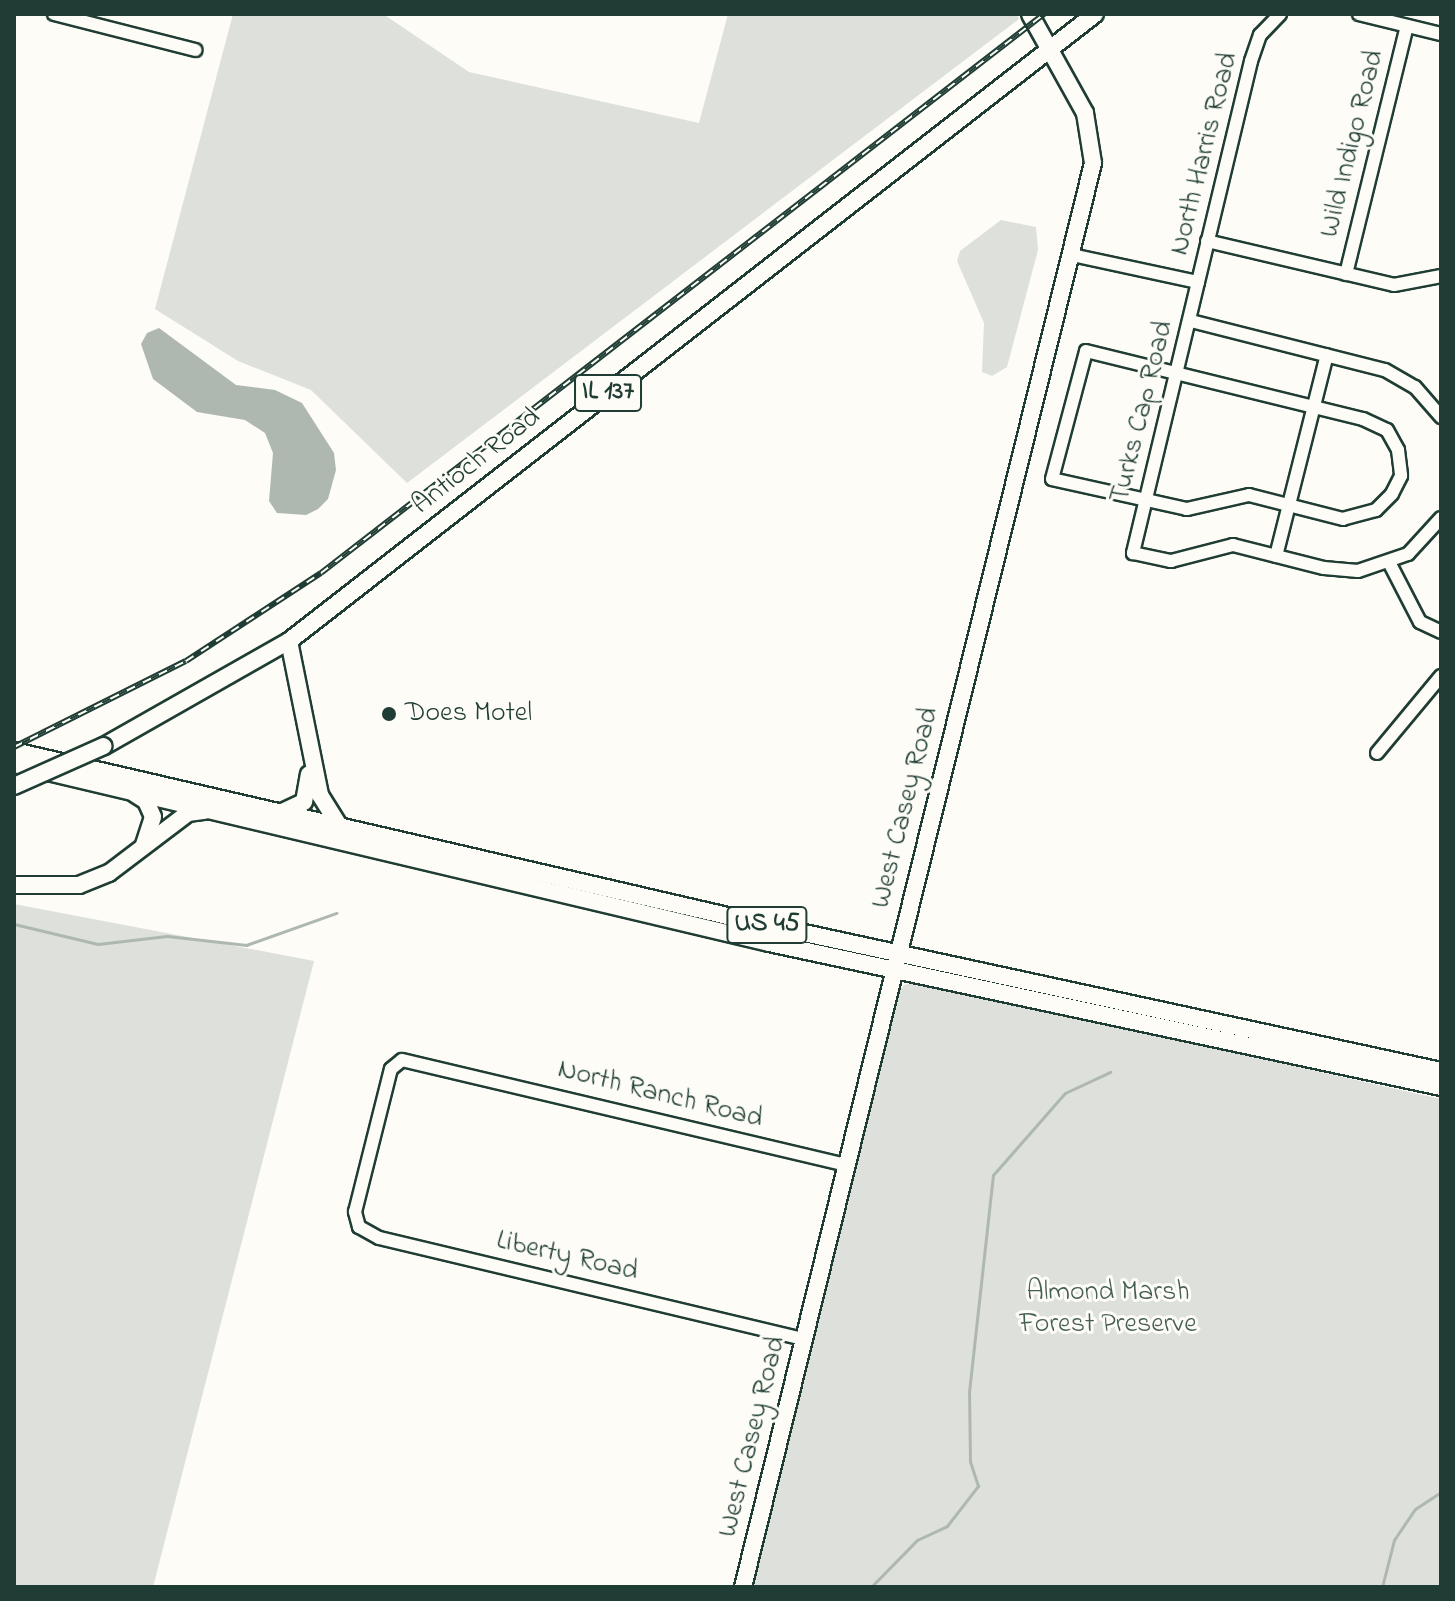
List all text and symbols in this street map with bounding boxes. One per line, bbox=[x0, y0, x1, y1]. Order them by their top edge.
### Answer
street label: Wild Indigo Road bbox=[1313, 47, 1393, 241]
street label: North Harris Road bbox=[1164, 49, 1246, 259]
street label: Turks Cap Road bbox=[1104, 318, 1182, 506]
road number: IL 137 bbox=[574, 371, 642, 415]
street label: Antioch Road bbox=[406, 401, 548, 523]
place label: Does Motel bbox=[405, 697, 532, 731]
street label: West Casey Road bbox=[865, 704, 947, 912]
marker: Does Motel bbox=[380, 705, 398, 723]
road number: US 45 bbox=[725, 903, 809, 947]
street label: North Ranch Road bbox=[554, 1053, 766, 1137]
street label: Liberty Road bbox=[493, 1224, 641, 1290]
park label: Almond Marsh Forest Preserve bbox=[1019, 1276, 1197, 1342]
street label: West Casey Road bbox=[712, 1333, 794, 1541]

